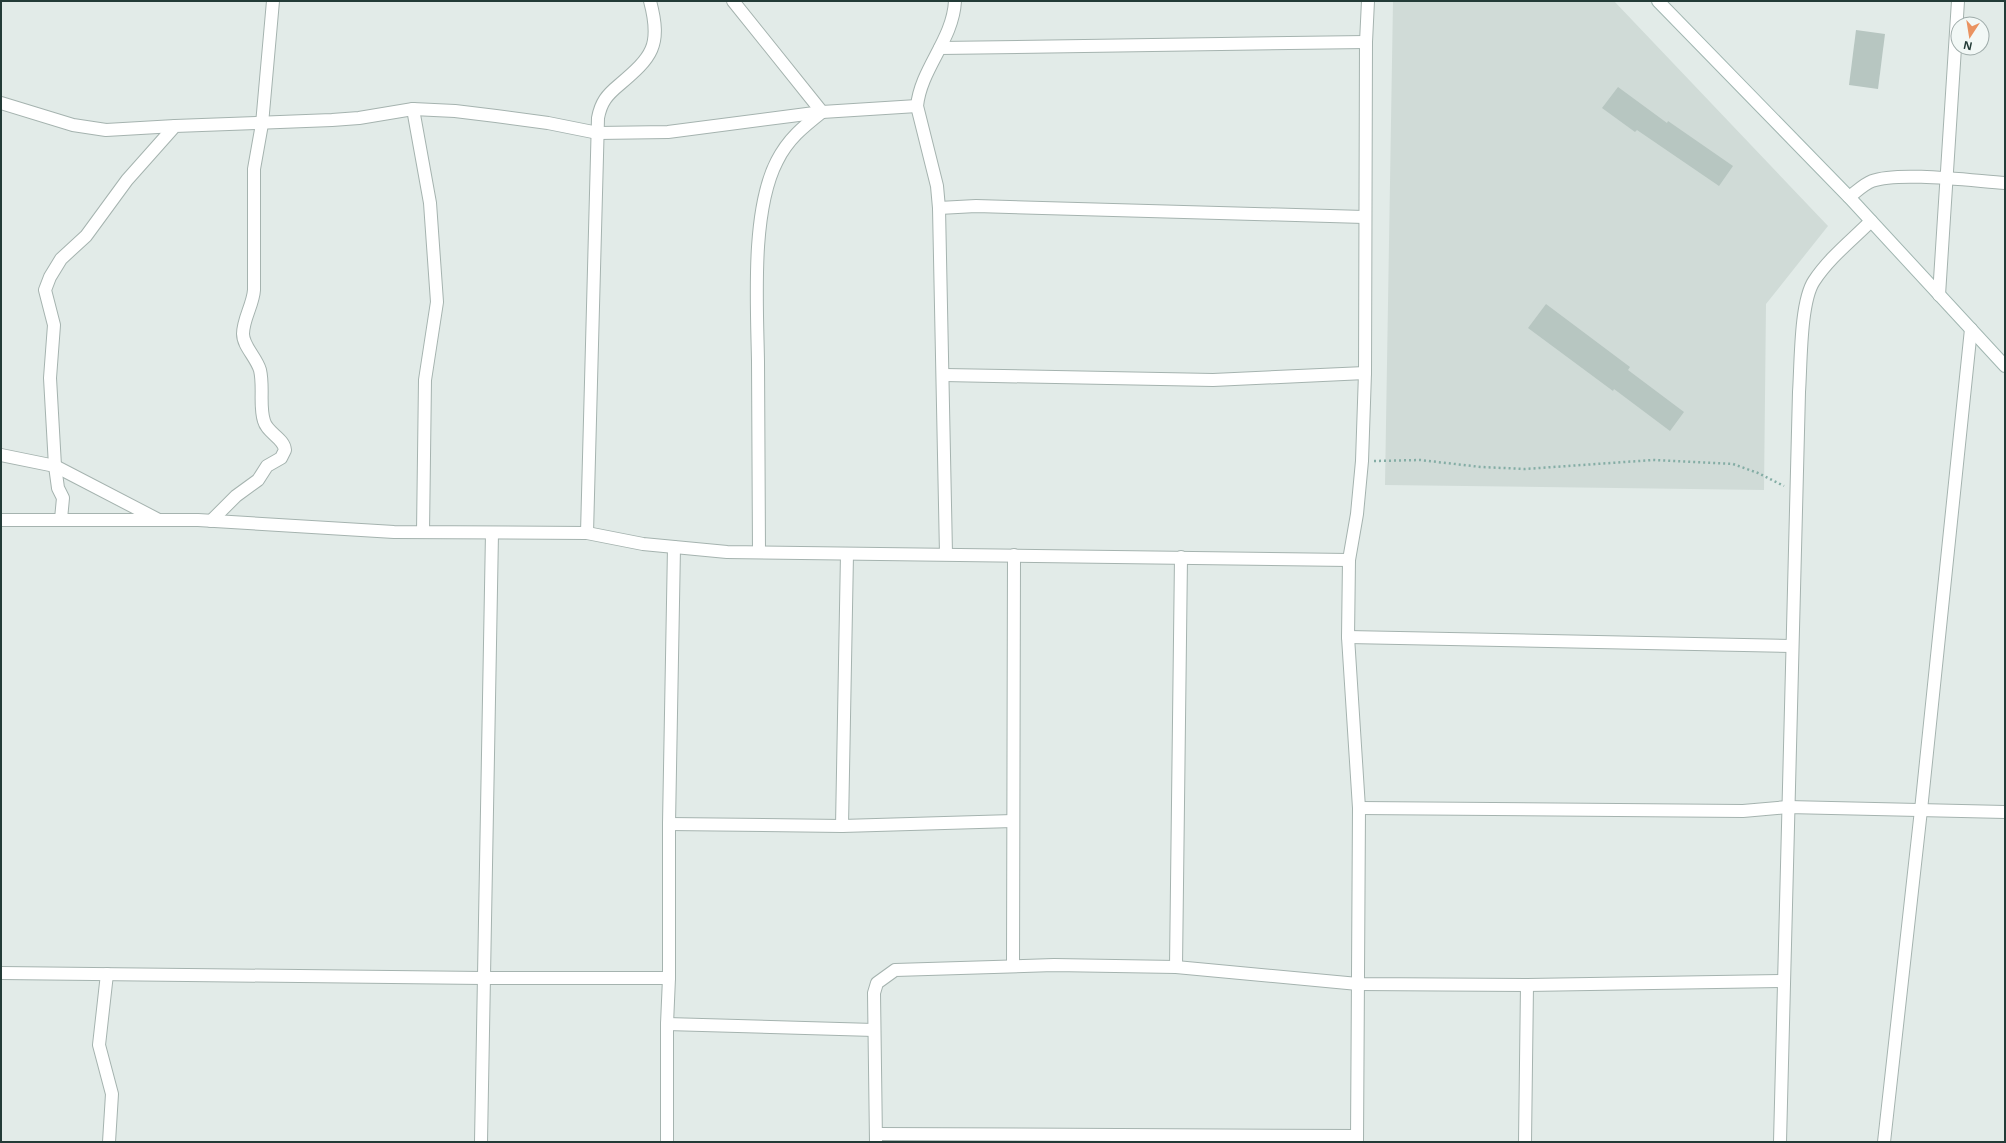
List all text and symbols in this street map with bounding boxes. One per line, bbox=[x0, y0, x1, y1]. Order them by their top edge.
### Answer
north arrow bbox=[1950, 16, 1990, 56]
text: N bbox=[1962, 38, 1974, 55]

